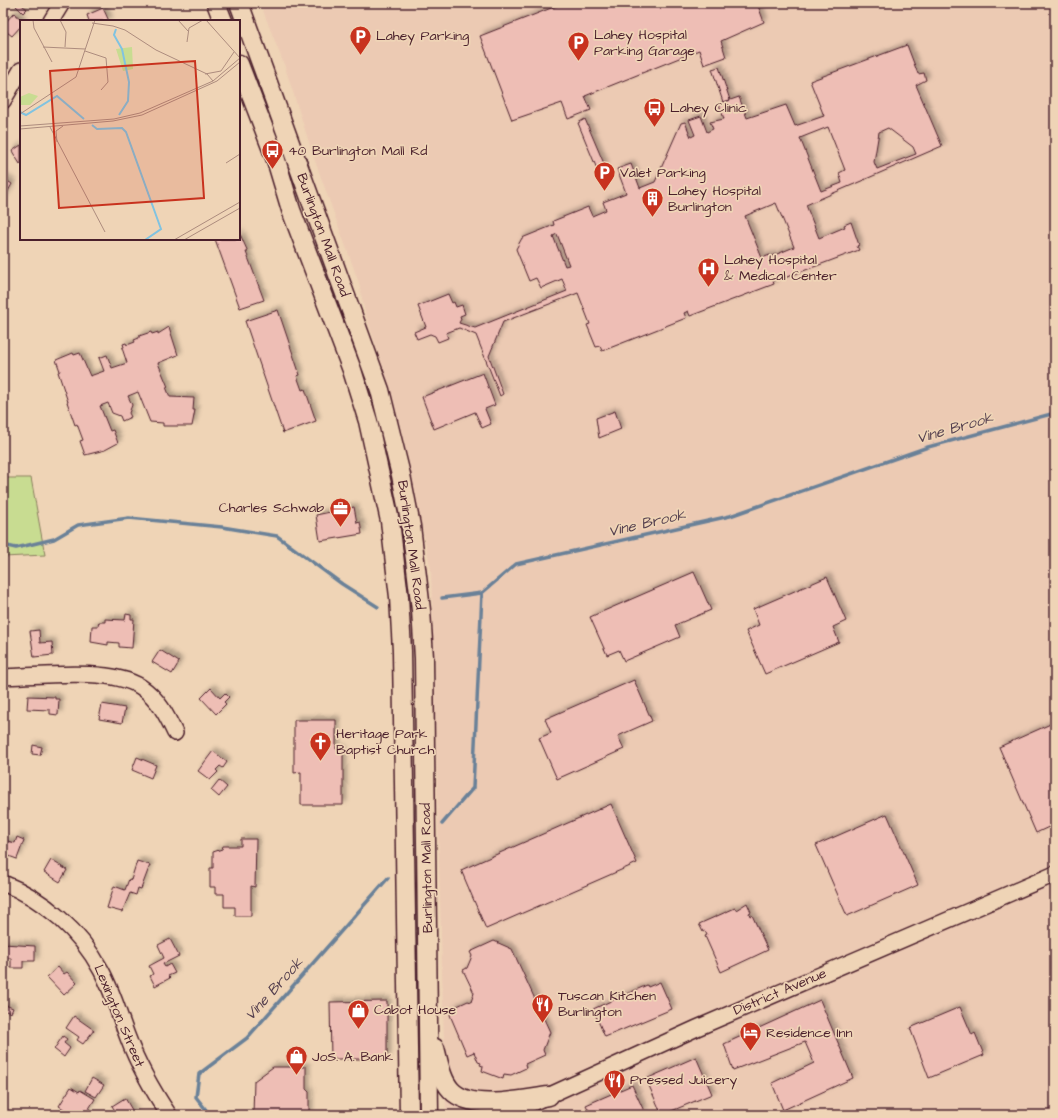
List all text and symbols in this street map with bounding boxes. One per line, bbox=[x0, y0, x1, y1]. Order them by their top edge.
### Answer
inset map bbox=[20, 20, 240, 240]
parking icon: Lahey Parking bbox=[347, 23, 373, 56]
place label: Lahey Hospital Parking Garage bbox=[594, 25, 695, 61]
place label: Lahey Parking bbox=[376, 26, 469, 46]
parking icon: Lahey Hospital Parking Garage bbox=[566, 30, 592, 63]
bus stop icon: Lahey Clinic bbox=[641, 95, 667, 128]
place label: Lahey Clinic bbox=[670, 98, 747, 118]
bus stop icon: 40 Burlington Mall Rd bbox=[260, 138, 286, 171]
place label: 40 Burlington Mall Rd bbox=[288, 141, 427, 161]
parking icon: Valet Parking bbox=[592, 160, 618, 193]
place label: Valet Parking bbox=[620, 163, 706, 183]
street label: Burlington Mall Road bbox=[291, 170, 355, 300]
place label: Lahey Hospital Burlington bbox=[668, 181, 761, 217]
building icon: Lahey Hospital Burlington bbox=[640, 186, 666, 219]
place label: Lahey Hospital & Medical Center bbox=[724, 250, 837, 286]
hospital icon: Lahey Hospital & Medical Center bbox=[695, 255, 721, 288]
water label: Vine Brook bbox=[914, 407, 996, 449]
street label: Burlington Mall Road bbox=[392, 479, 430, 611]
office icon: Charles Schwab bbox=[327, 495, 353, 528]
place label: Charles Schwab bbox=[219, 498, 324, 518]
water label: Vine Brook bbox=[606, 504, 688, 542]
place label: Heritage Park Baptist Church bbox=[336, 724, 434, 760]
church icon: Heritage Park Baptist Church bbox=[307, 729, 333, 762]
street label: Burlington Mall Road bbox=[416, 803, 438, 933]
water label: Vine Brook bbox=[240, 952, 309, 1025]
street label: Lexington Street bbox=[88, 962, 150, 1071]
street label: District Avenue bbox=[730, 963, 830, 1021]
place label: Tuscan Kitchen Burlington bbox=[558, 986, 656, 1022]
restaurant icon: Tuscan Kitchen Burlington bbox=[529, 991, 555, 1024]
shop icon: Cabot House bbox=[346, 997, 372, 1030]
place label: Cabot House bbox=[374, 1000, 457, 1020]
hotel icon: Residence Inn bbox=[738, 1020, 764, 1053]
place label: Residence Inn bbox=[766, 1023, 853, 1043]
shop icon: JoS. A. Bank bbox=[284, 1044, 310, 1077]
place label: JoS. A. Bank bbox=[312, 1047, 393, 1067]
restaurant icon: Pressed Juicery bbox=[601, 1067, 627, 1100]
place label: Pressed Juicery bbox=[630, 1070, 737, 1090]

